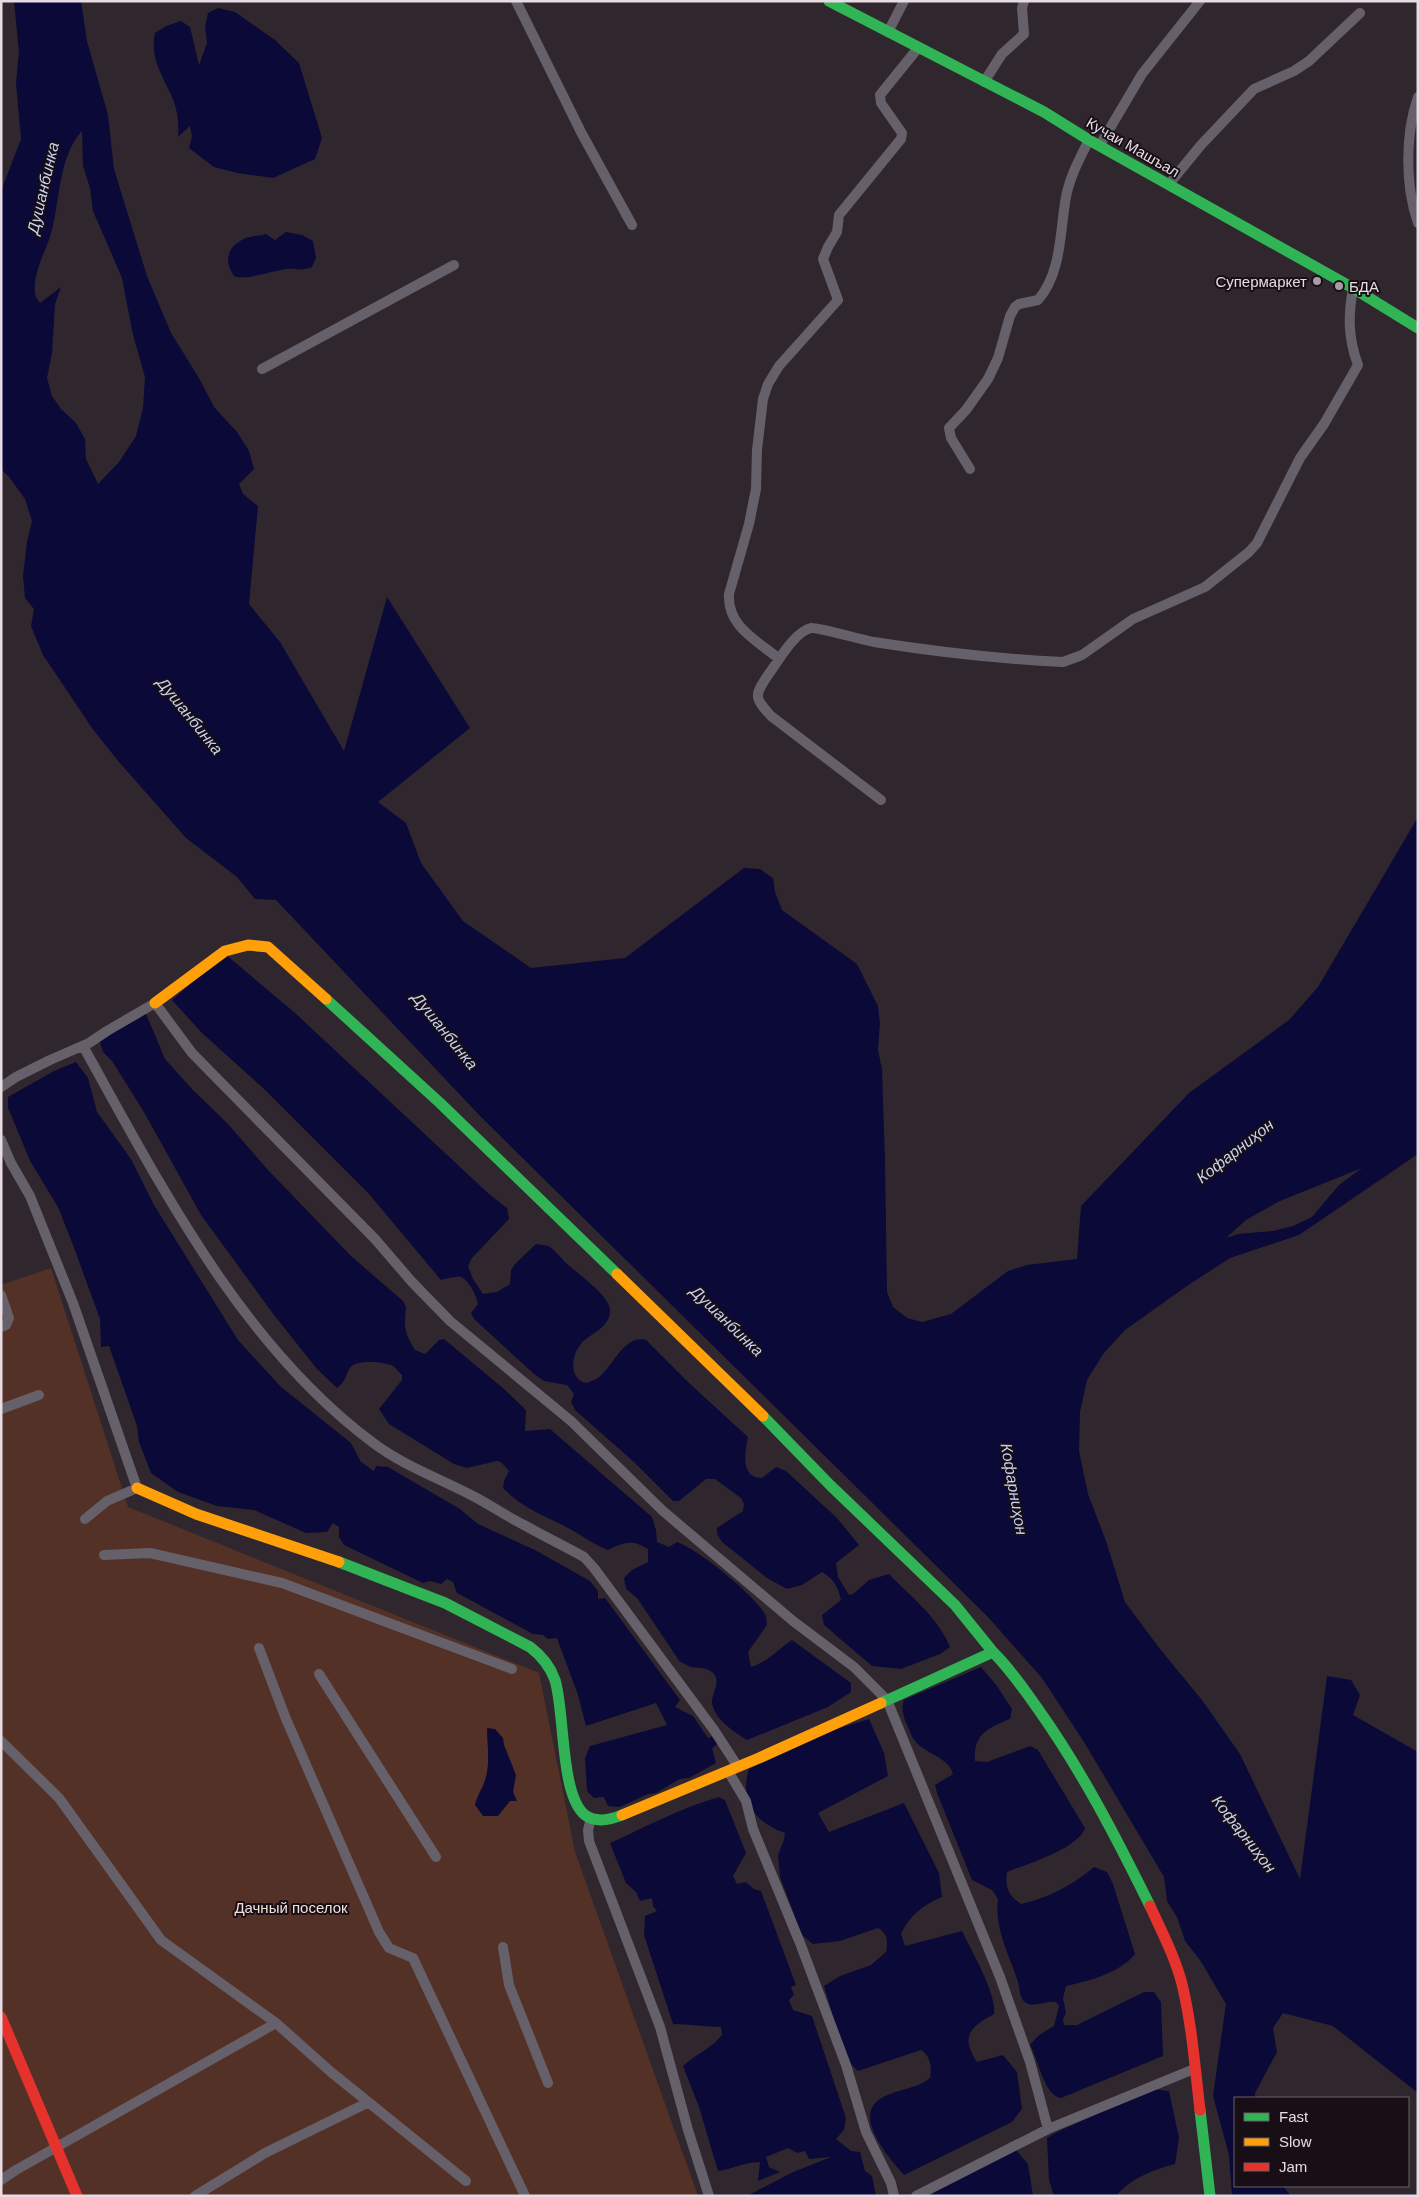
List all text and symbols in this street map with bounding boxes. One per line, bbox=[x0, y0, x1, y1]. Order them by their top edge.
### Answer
street label: Кучаи Машъал bbox=[1084, 114, 1182, 180]
water label: Душанбинка bbox=[24, 140, 62, 237]
place label: Супермаркет bbox=[1215, 273, 1307, 290]
marker: Супермаркет bbox=[1311, 275, 1323, 287]
place label: БДА bbox=[1349, 278, 1379, 295]
marker: БДА bbox=[1333, 280, 1345, 292]
water label: Душанбинка bbox=[153, 673, 226, 758]
water label: Душанбинка bbox=[408, 988, 481, 1073]
water label: Кофарниҳон bbox=[1193, 1116, 1277, 1186]
water label: Душанбинка bbox=[686, 1281, 767, 1360]
water label: Кофарниҳон bbox=[998, 1442, 1030, 1536]
water label: Кофарниҳон bbox=[1209, 1792, 1279, 1876]
park label: Дачный поселок bbox=[234, 1899, 348, 1916]
legend bbox=[1234, 2097, 1409, 2187]
text: Fast bbox=[1279, 2108, 1309, 2125]
text: Slow bbox=[1279, 2133, 1312, 2150]
text: Jam bbox=[1279, 2158, 1307, 2175]

